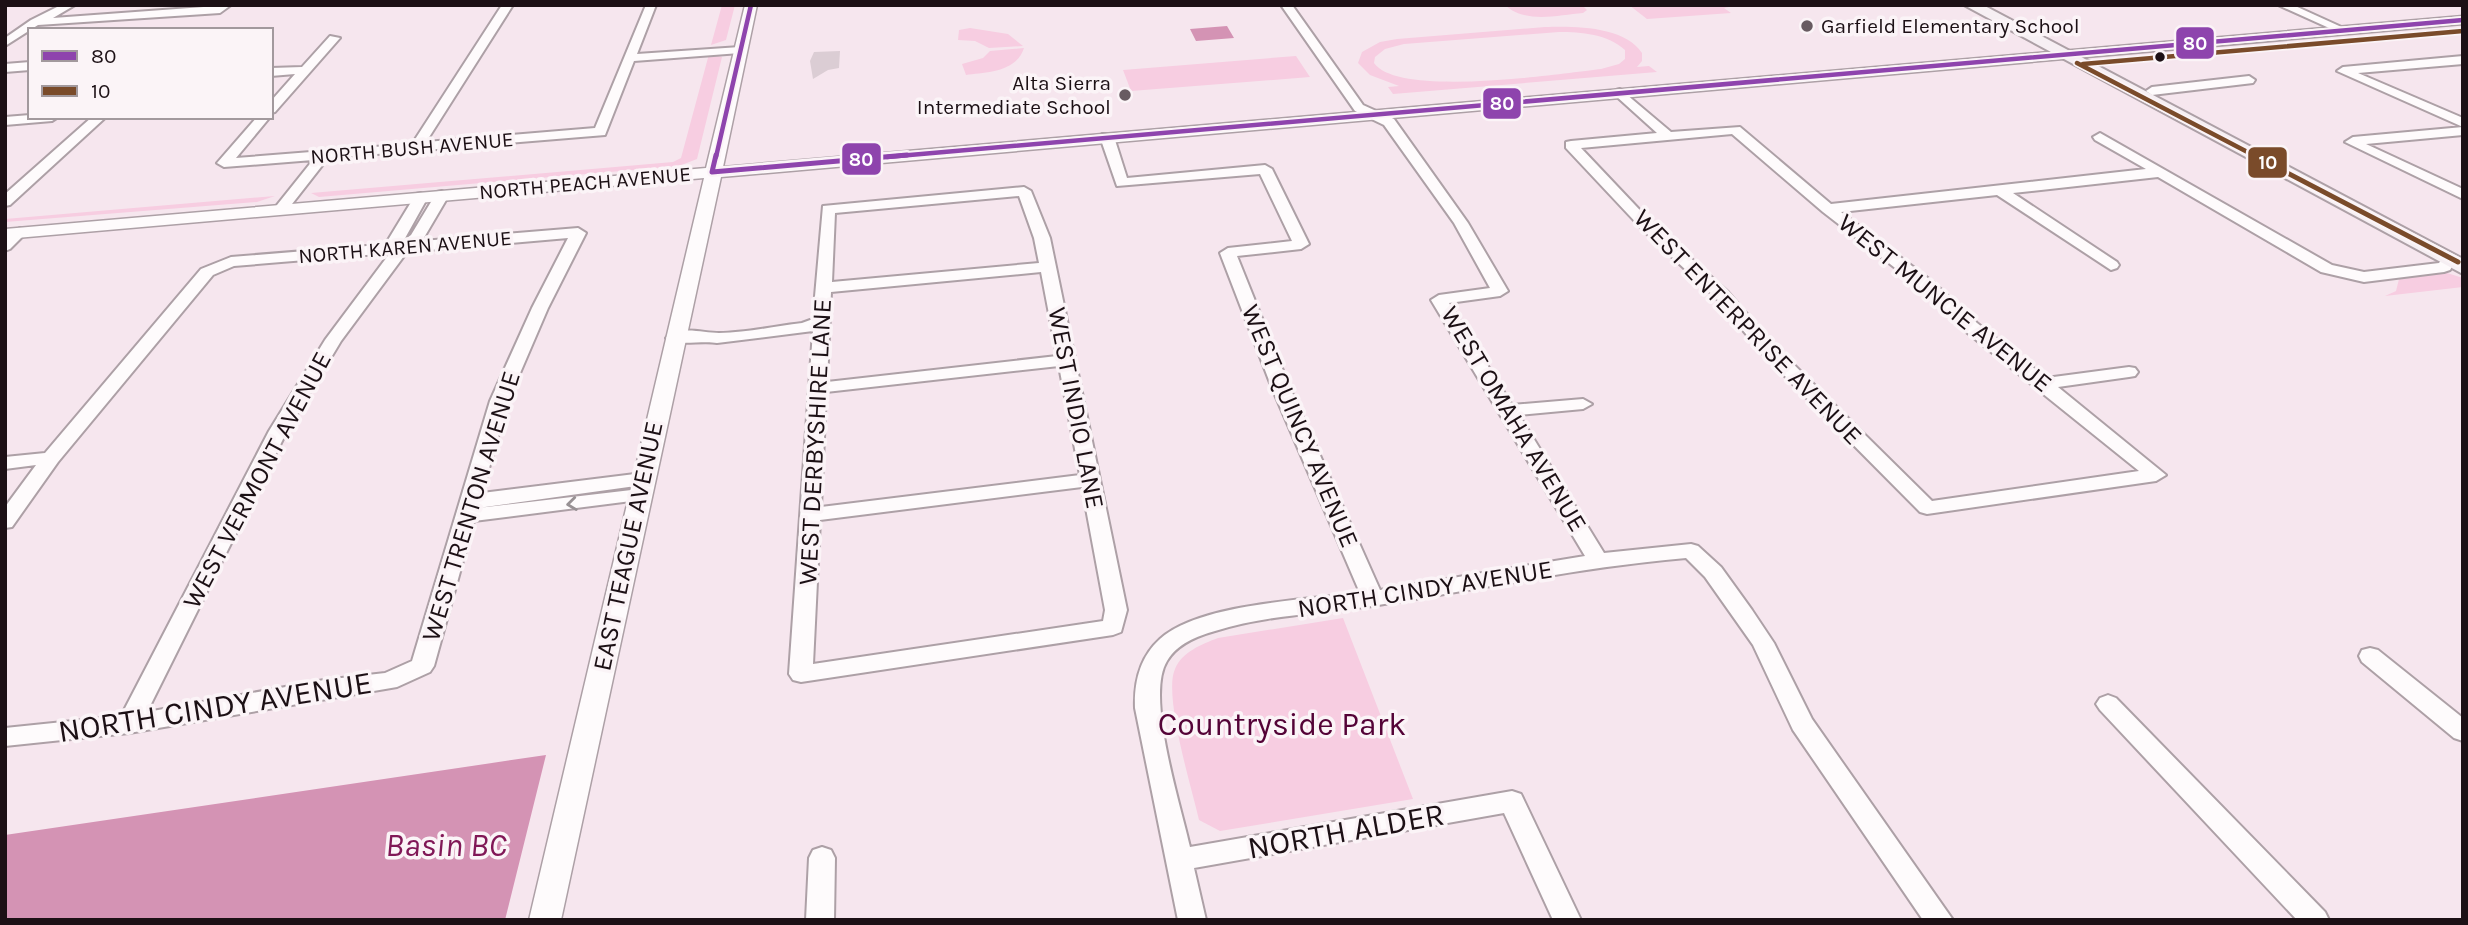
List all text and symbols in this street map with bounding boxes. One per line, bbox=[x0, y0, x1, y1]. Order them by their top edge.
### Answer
place label: Garfield Elementary School bbox=[1821, 14, 2080, 38]
marker: Garfield Elementary School bbox=[1799, 18, 1815, 34]
line badge: 80 bbox=[2175, 26, 2215, 60]
legend bbox=[28, 28, 273, 119]
text: 80 bbox=[2183, 33, 2207, 55]
text: 80 bbox=[91, 44, 116, 68]
unlabelled marker bbox=[2153, 50, 2167, 64]
place label: Alta Sierra Intermediate School bbox=[917, 71, 1111, 119]
text: 10 bbox=[91, 79, 110, 103]
marker: Alta Sierra Intermediate School bbox=[1117, 87, 1133, 103]
line badge: 80 bbox=[1482, 87, 1522, 120]
text: 80 bbox=[1490, 93, 1514, 115]
street label: NORTH BUSH AVENUE bbox=[309, 127, 515, 169]
line badge: 80 bbox=[841, 142, 882, 176]
line badge: 10 bbox=[2247, 146, 2288, 179]
text: 80 bbox=[849, 149, 873, 171]
text: 10 bbox=[2259, 152, 2277, 174]
street label: NORTH PEACH AVENUE bbox=[478, 162, 692, 204]
street label: WEST ENTERPRISE AVENUE bbox=[1627, 203, 1869, 451]
street label: WEST MUNCIE AVENUE bbox=[1832, 207, 2058, 399]
street label: NORTH KAREN AVENUE bbox=[297, 226, 513, 268]
street label: WEST DERBYSHIRE LANE bbox=[792, 298, 838, 586]
street label: WEST QUINCY AVENUE bbox=[1235, 300, 1365, 552]
street label: WEST OMAHA AVENUE bbox=[1434, 301, 1594, 537]
street label: WEST INDIO LANE bbox=[1041, 305, 1111, 511]
street label: WEST VERMONT AVENUE bbox=[176, 346, 338, 614]
street label: WEST TRENTON AVENUE bbox=[415, 367, 527, 645]
street label: EAST TEAGUE AVENUE bbox=[586, 418, 670, 674]
one-way arrow bbox=[566, 496, 578, 511]
street label: NORTH CINDY AVENUE bbox=[1295, 554, 1555, 624]
street label: NORTH CINDY AVENUE bbox=[55, 664, 375, 750]
park label: Countryside Park bbox=[1158, 706, 1406, 743]
street label: NORTH ALDER bbox=[1245, 795, 1447, 867]
water label: Basin BC bbox=[385, 826, 507, 864]

